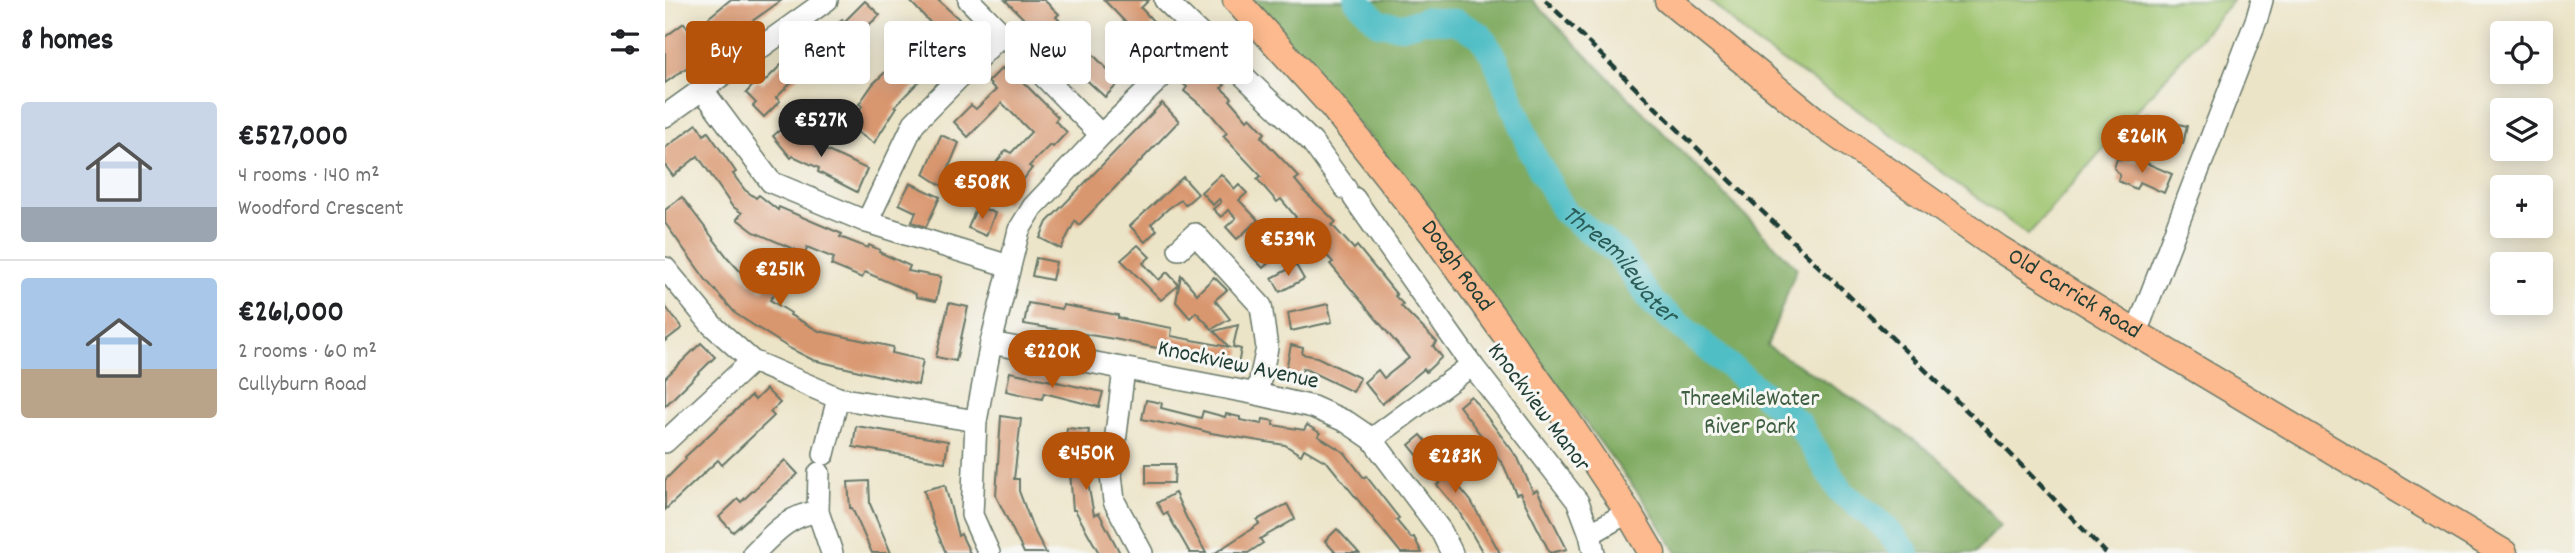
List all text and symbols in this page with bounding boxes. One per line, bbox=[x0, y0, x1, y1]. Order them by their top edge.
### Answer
text: 8 homes bbox=[21, 21, 113, 64]
chip: Buy bbox=[686, 21, 765, 84]
chip: Rent bbox=[779, 21, 870, 84]
chip: Filters bbox=[884, 21, 991, 84]
chip: New bbox=[1005, 21, 1091, 84]
chip: Apartment bbox=[1105, 21, 1253, 84]
map controls bbox=[2490, 21, 2553, 315]
button: locate bbox=[2490, 21, 2553, 84]
icon: filters bbox=[606, 23, 644, 61]
button: layers bbox=[2490, 98, 2553, 161]
pin: €527K bbox=[772, 100, 870, 159]
text: €527K bbox=[795, 105, 847, 138]
pin: €261K bbox=[2093, 116, 2191, 175]
text: €527,000 bbox=[238, 117, 348, 160]
text: €261K bbox=[2117, 121, 2167, 154]
icon: home bbox=[77, 130, 161, 214]
text: 4 rooms · 140 m² bbox=[238, 160, 380, 193]
pin: €508K bbox=[933, 162, 1031, 221]
text: €508K bbox=[954, 167, 1010, 200]
button: + bbox=[2490, 175, 2553, 238]
text: Woodford Crescent bbox=[238, 193, 404, 226]
water label: Threemilewater bbox=[1553, 197, 1688, 336]
street label: Doagh Road bbox=[1411, 213, 1501, 319]
pin: €539K bbox=[1239, 218, 1337, 278]
text: €539K bbox=[1261, 224, 1315, 257]
street label: Old Carrick Road bbox=[2000, 240, 2147, 349]
pin: €251K bbox=[731, 248, 829, 308]
button: − bbox=[2490, 252, 2553, 315]
text: €251K bbox=[755, 254, 805, 287]
text: €261,000 bbox=[238, 293, 344, 336]
icon: home bbox=[77, 306, 161, 390]
pin: €220K bbox=[1003, 330, 1101, 390]
street label: Knockview Avenue bbox=[1154, 332, 1322, 400]
text: 2 rooms · 60 m² bbox=[238, 336, 377, 369]
text: €220K bbox=[1024, 336, 1080, 369]
street label: Knockview Manor bbox=[1478, 336, 1598, 480]
text: Cullyburn Road bbox=[238, 369, 367, 402]
park label: ThreeMileWater River Park bbox=[1681, 383, 1819, 445]
pin: €450K bbox=[1037, 433, 1135, 492]
pin: €283K bbox=[1406, 435, 1504, 495]
text: €450K bbox=[1058, 438, 1114, 471]
text: €283K bbox=[1429, 441, 1481, 474]

